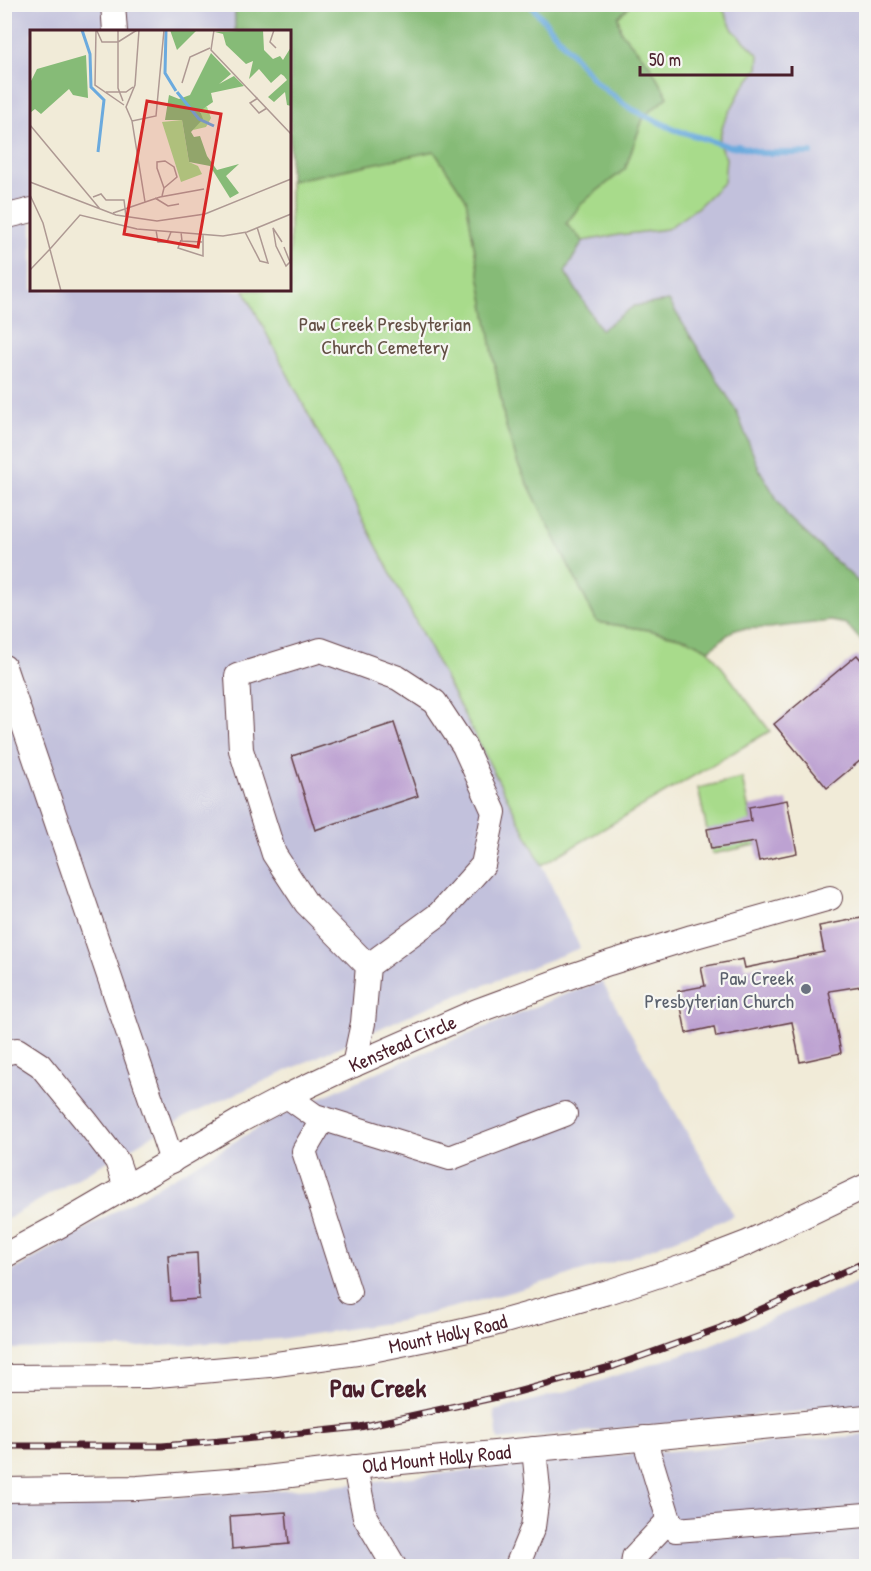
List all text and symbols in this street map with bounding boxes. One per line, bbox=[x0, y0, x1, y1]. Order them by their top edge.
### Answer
inset map bbox=[30, 30, 291, 291]
scale bar bbox=[640, 39, 792, 77]
text: 50 m bbox=[649, 47, 681, 72]
park label: Paw Creek Presbyterian Church Cemetery bbox=[299, 310, 471, 360]
place label: Paw Creek Presbyterian Church bbox=[645, 964, 794, 1014]
marker: Paw Creek Presbyterian Church bbox=[799, 982, 813, 996]
street label: Kenstead Circle bbox=[344, 1008, 460, 1078]
street label: Mount Holly Road bbox=[386, 1307, 510, 1359]
district label: Paw Creek bbox=[330, 1370, 426, 1405]
street label: Old Mount Holly Road bbox=[361, 1437, 512, 1479]

